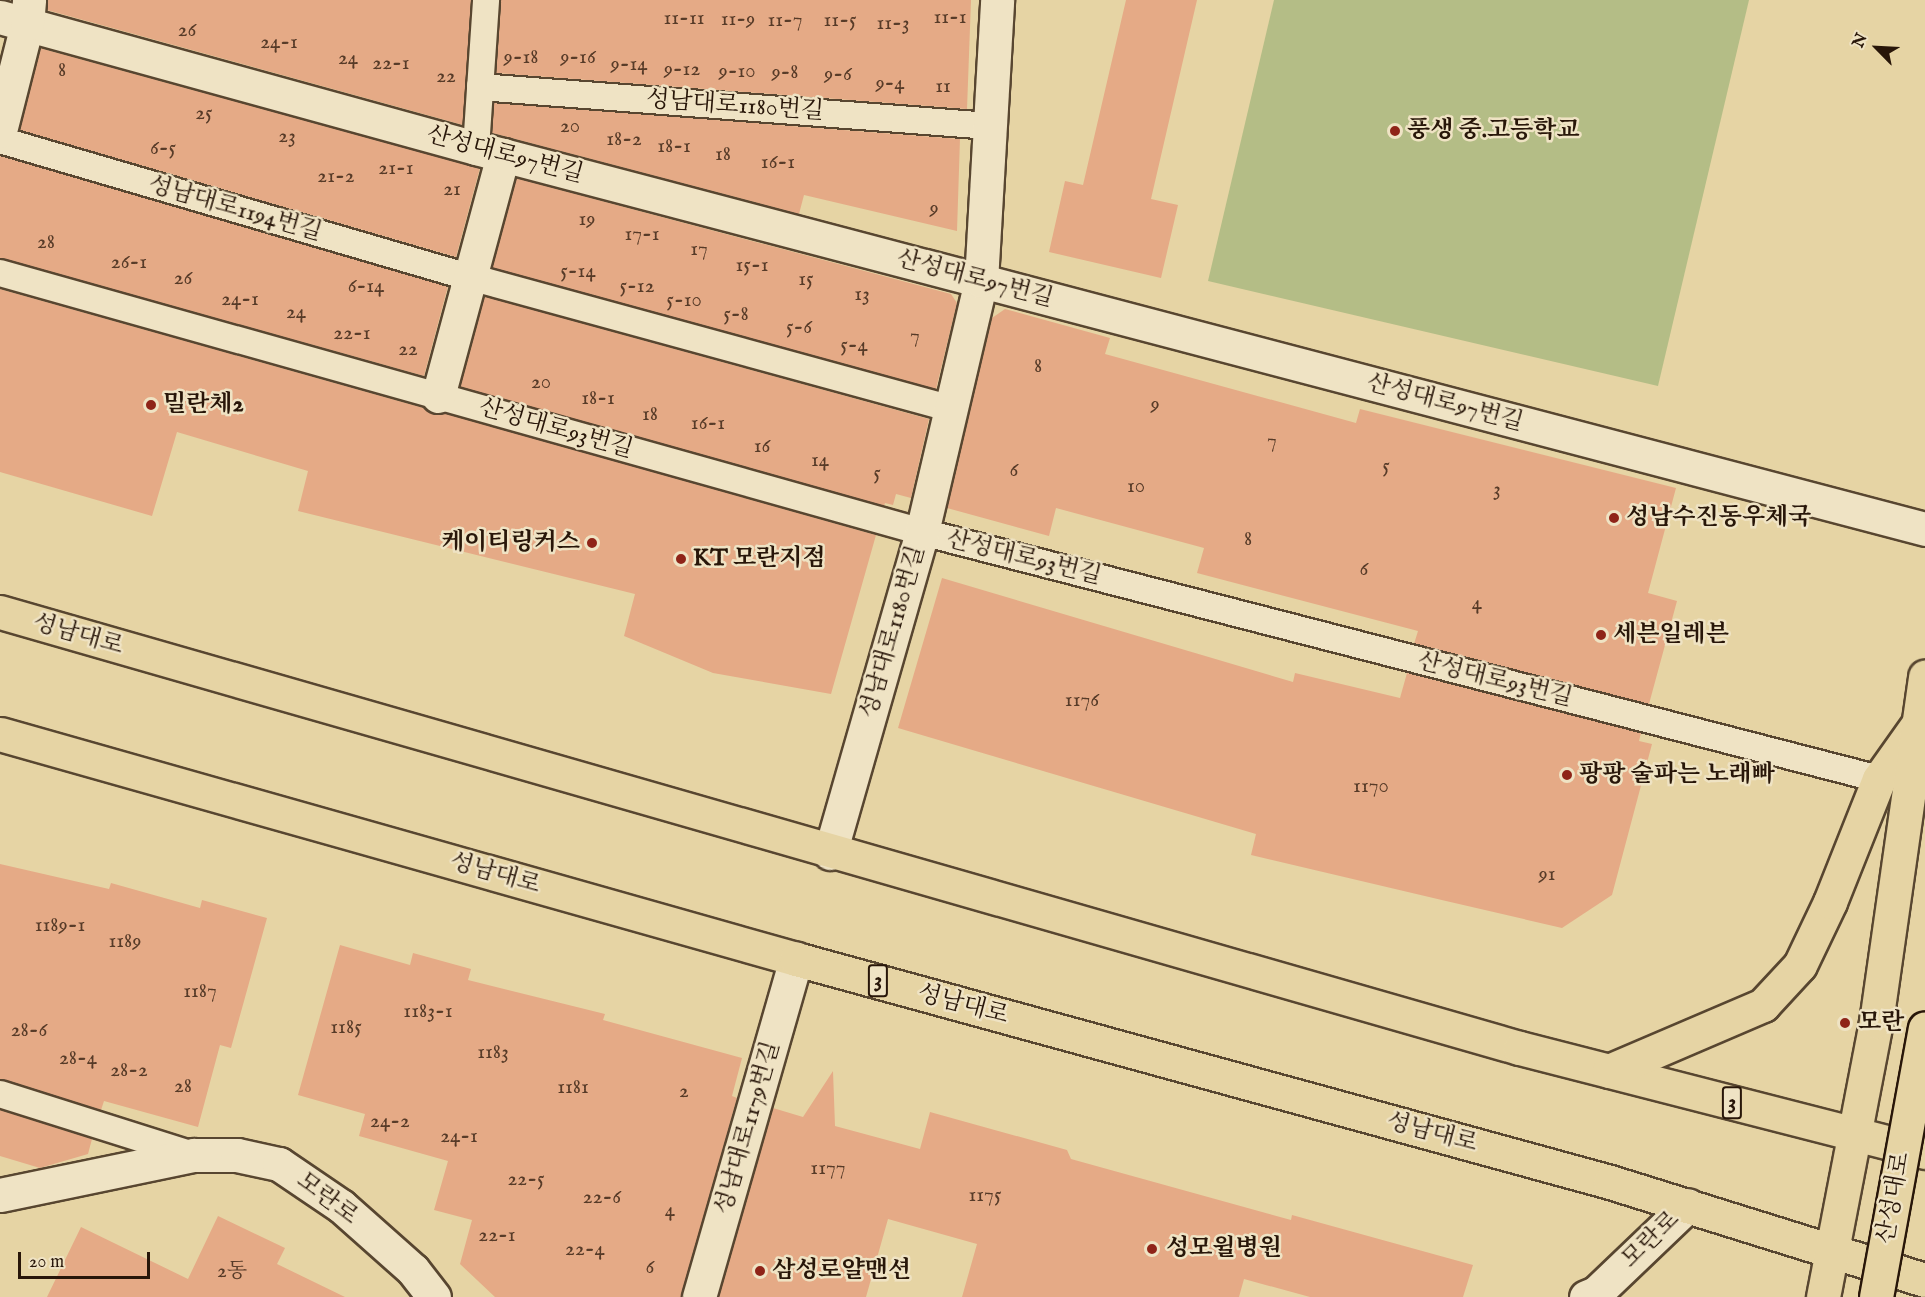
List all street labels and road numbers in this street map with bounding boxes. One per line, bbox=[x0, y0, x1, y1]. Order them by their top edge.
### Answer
street label: 성남대로1180번길 bbox=[645, 85, 825, 127]
street label: 산성대로97번길 bbox=[424, 120, 586, 190]
street label: 성남대로1194번길 bbox=[145, 170, 325, 248]
street label: 산성대로97번길 bbox=[894, 244, 1056, 314]
street label: 산성대로97번길 bbox=[1364, 368, 1526, 438]
street label: 산성대로93번길 bbox=[476, 393, 636, 465]
street label: 산성대로93번길 bbox=[944, 525, 1104, 591]
street label: 성남대로1180번길 bbox=[855, 542, 931, 722]
street label: 성남대로 bbox=[29, 608, 127, 662]
street label: 산성대로93번길 bbox=[1415, 647, 1575, 713]
street label: 성남대로 bbox=[446, 847, 544, 901]
road number: 3 bbox=[868, 962, 888, 1000]
street label: 성남대로 bbox=[914, 979, 1012, 1031]
street label: 성남대로1179번길 bbox=[710, 1038, 786, 1218]
road number: 3 bbox=[1722, 1084, 1742, 1122]
street label: 성남대로 bbox=[1383, 1107, 1481, 1159]
street label: 산성대로 bbox=[1872, 1150, 1916, 1246]
street label: 모란로 bbox=[291, 1167, 363, 1231]
street label: 모란로 bbox=[1616, 1205, 1686, 1275]

